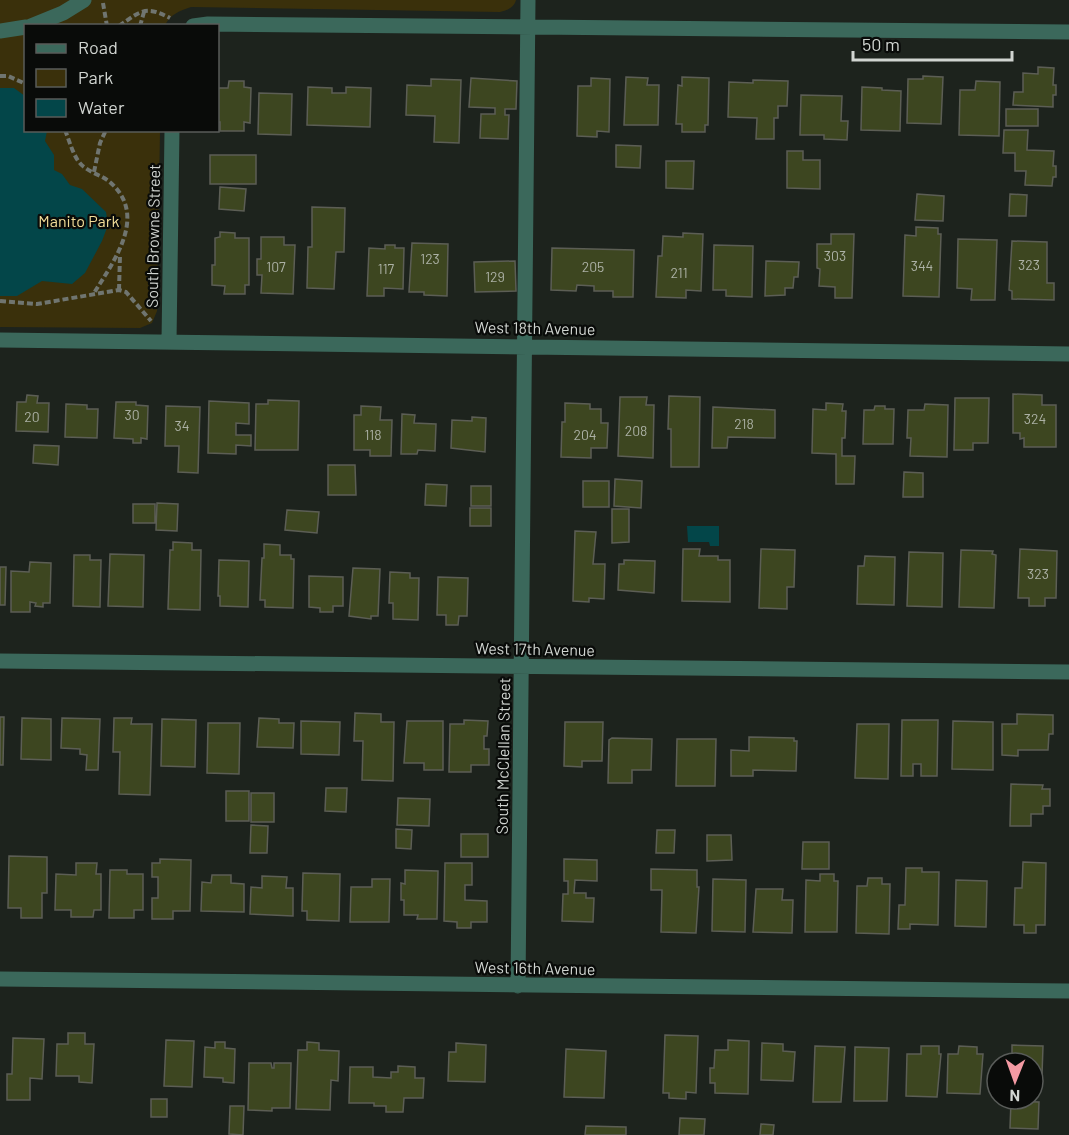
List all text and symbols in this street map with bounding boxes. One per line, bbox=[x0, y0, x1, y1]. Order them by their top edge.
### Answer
legend bbox=[24, 24, 219, 132]
scale bar bbox=[853, 24, 1012, 62]
text: 50 m bbox=[862, 33, 900, 55]
text: Road bbox=[78, 36, 118, 58]
text: Park bbox=[78, 66, 113, 88]
text: Water bbox=[78, 96, 125, 118]
street label: South Browne Street bbox=[142, 164, 163, 308]
park label: Manito Park bbox=[38, 211, 120, 230]
house number: 303 bbox=[824, 247, 846, 264]
house number: 123 bbox=[420, 250, 440, 267]
house number: 323 bbox=[1018, 256, 1040, 273]
house number: 344 bbox=[911, 257, 933, 274]
house number: 107 bbox=[266, 258, 286, 275]
house number: 205 bbox=[582, 258, 604, 275]
house number: 117 bbox=[378, 260, 395, 277]
house number: 211 bbox=[670, 264, 688, 281]
house number: 129 bbox=[485, 268, 505, 285]
street label: West 18th Avenue bbox=[474, 317, 596, 338]
house number: 30 bbox=[124, 406, 140, 423]
house number: 20 bbox=[24, 408, 40, 425]
house number: 324 bbox=[1024, 410, 1046, 427]
house number: 218 bbox=[734, 415, 754, 432]
house number: 34 bbox=[175, 417, 189, 434]
house number: 208 bbox=[625, 422, 647, 439]
house number: 118 bbox=[364, 426, 382, 443]
house number: 204 bbox=[573, 426, 597, 443]
house number: 323 bbox=[1027, 565, 1049, 582]
street label: West 17th Avenue bbox=[475, 638, 595, 659]
street label: South McClellan Street bbox=[492, 677, 513, 835]
street label: West 16th Avenue bbox=[475, 957, 596, 978]
north arrow bbox=[985, 1051, 1045, 1111]
text: N bbox=[1009, 1087, 1020, 1106]

